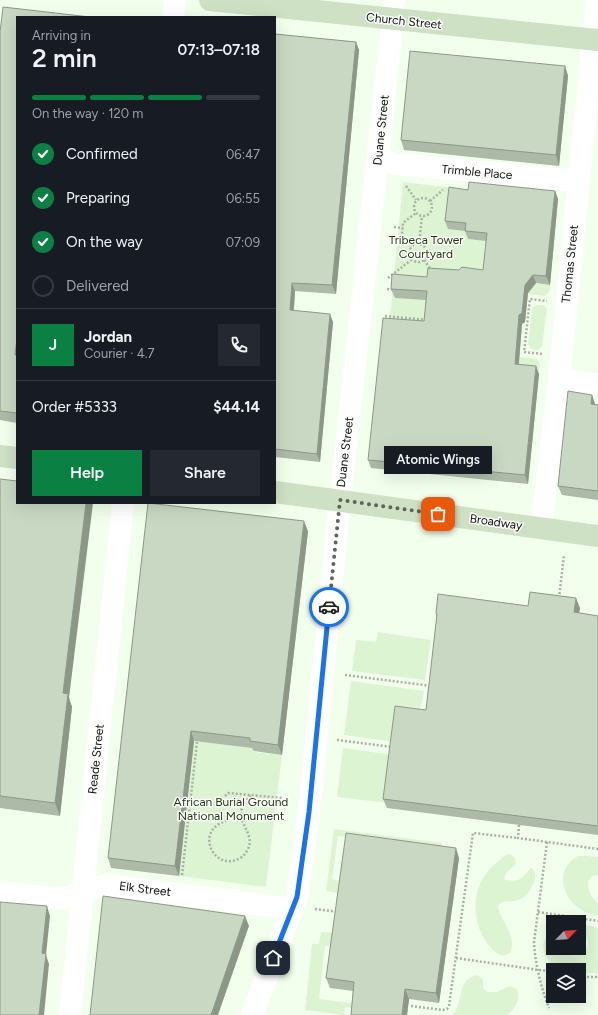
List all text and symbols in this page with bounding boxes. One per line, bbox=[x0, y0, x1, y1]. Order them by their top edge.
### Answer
street label: Church Street bbox=[366, 10, 443, 32]
text: Arriving in bbox=[32, 28, 91, 43]
text: 07:13–07:18 bbox=[177, 41, 260, 59]
text: 2 min bbox=[32, 42, 97, 74]
street label: Duane Street bbox=[370, 94, 392, 166]
text: On the way · 120 m bbox=[32, 106, 143, 121]
icon: check bbox=[32, 143, 54, 165]
text: Confirmed bbox=[66, 145, 138, 163]
text: 06:47 bbox=[226, 147, 260, 162]
street label: Trimble Place bbox=[441, 162, 513, 182]
icon: check bbox=[32, 187, 54, 209]
text: Preparing bbox=[66, 189, 130, 207]
text: 06:55 bbox=[226, 191, 260, 206]
street label: Thomas Street bbox=[559, 224, 581, 304]
icon: check bbox=[32, 231, 54, 253]
text: On the way bbox=[66, 233, 143, 251]
park label: Tribeca Tower Courtyard bbox=[389, 233, 463, 261]
text: 07:09 bbox=[226, 235, 260, 250]
text: Delivered bbox=[66, 277, 129, 295]
button: phone bbox=[218, 324, 260, 366]
text: Jordan bbox=[84, 328, 132, 346]
text: J bbox=[49, 336, 57, 354]
text: Courier · 4.7 bbox=[84, 346, 155, 361]
text: Order #5333 bbox=[32, 398, 117, 416]
text: $44.14 bbox=[213, 398, 260, 416]
street label: Duane Street bbox=[334, 416, 356, 488]
callout: Atomic Wings bbox=[384, 446, 492, 474]
button: Help bbox=[32, 450, 142, 496]
button: Share bbox=[150, 450, 260, 496]
text: Atomic Wings bbox=[396, 452, 480, 467]
pin bbox=[421, 497, 455, 531]
icon: bag bbox=[427, 503, 449, 525]
street label: Broadway bbox=[469, 511, 524, 533]
courier bbox=[309, 587, 349, 627]
icon: car bbox=[318, 596, 340, 618]
street label: Reade Street bbox=[85, 723, 107, 795]
park label: African Burial Ground National Monument bbox=[174, 795, 288, 823]
street label: Elk Street bbox=[118, 879, 172, 899]
north arrow bbox=[546, 915, 586, 955]
map controls bbox=[546, 915, 586, 1003]
pin bbox=[256, 941, 290, 975]
icon: home bbox=[262, 947, 284, 969]
button: layers bbox=[546, 963, 586, 1003]

